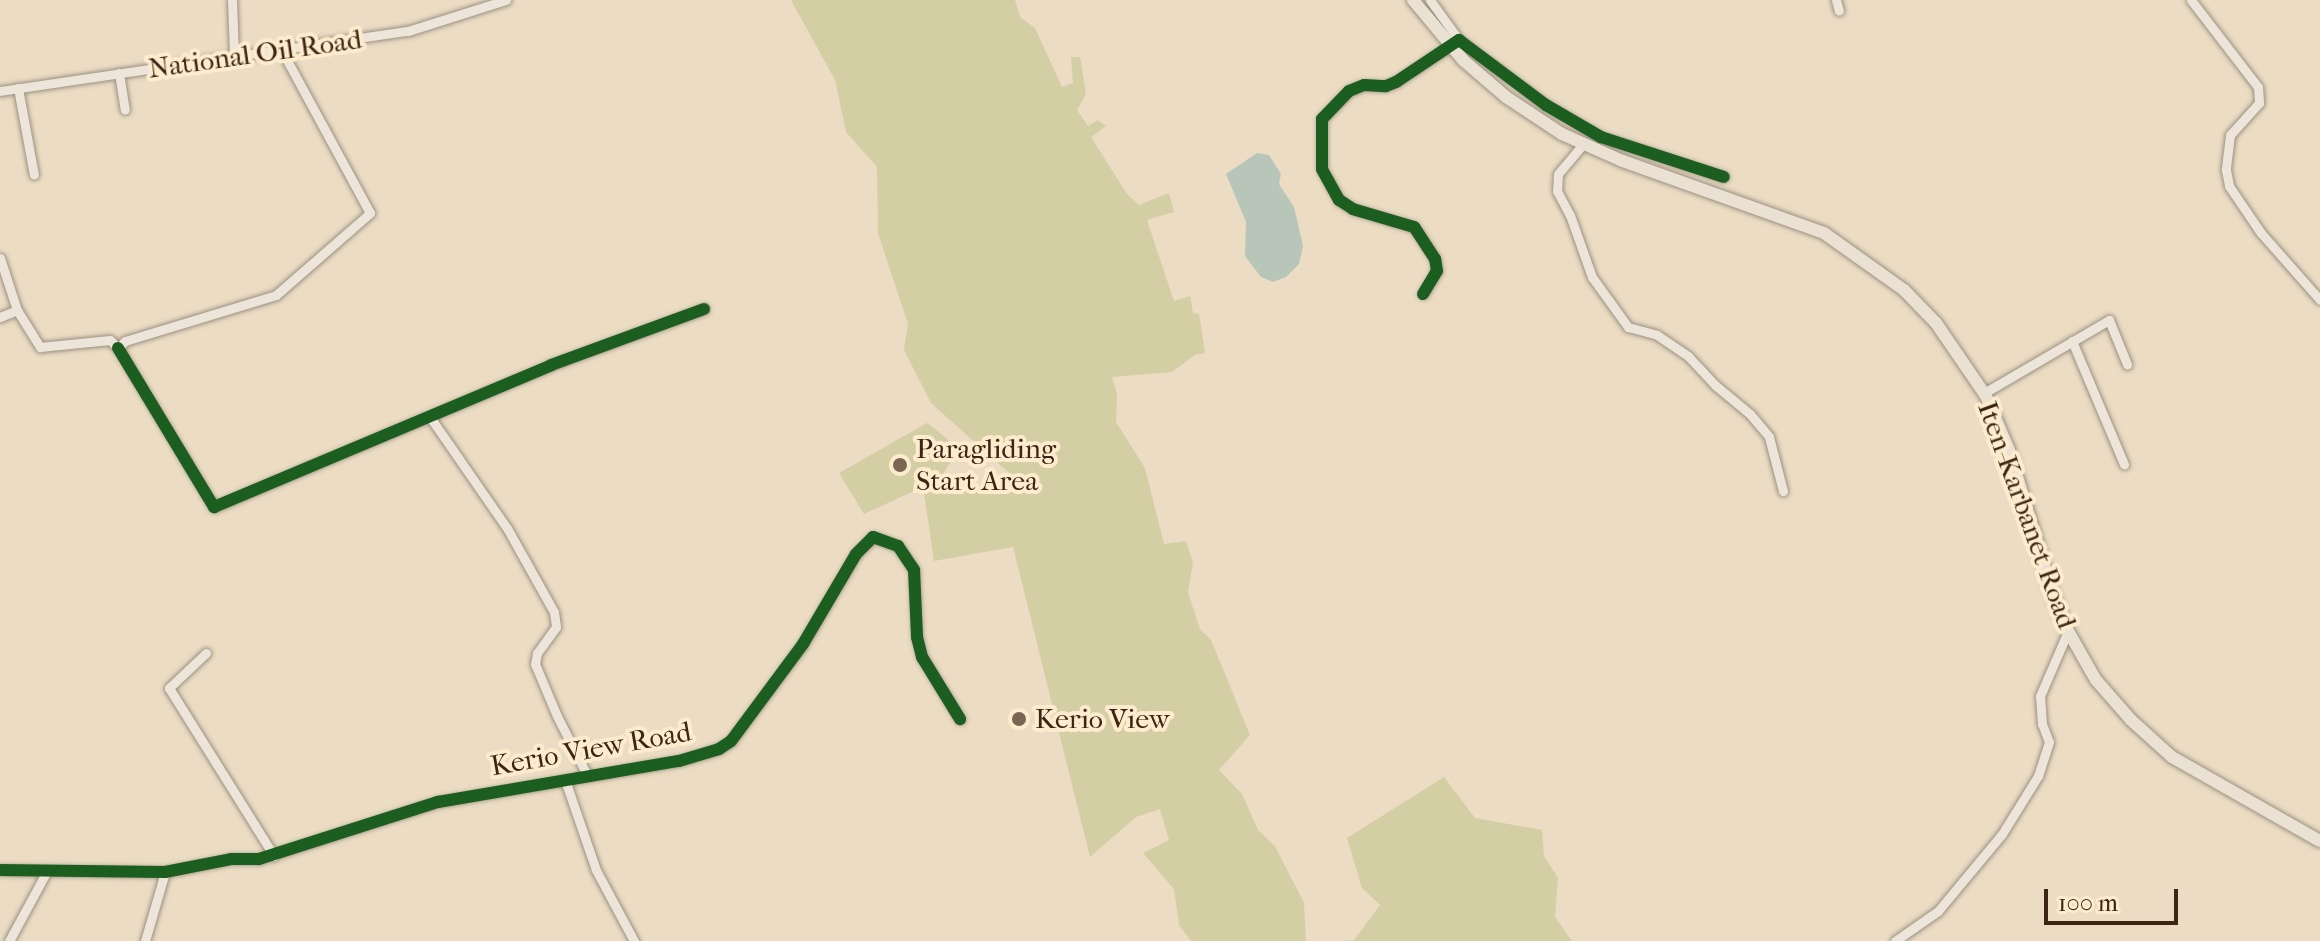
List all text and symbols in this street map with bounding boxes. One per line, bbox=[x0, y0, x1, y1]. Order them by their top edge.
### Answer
street label: National Oil Road bbox=[146, 22, 364, 86]
street label: Iten-Karbanet Road bbox=[1970, 397, 2084, 633]
place label: Paragliding Start Area bbox=[916, 432, 1056, 498]
marker: Paragliding Start Area bbox=[891, 456, 909, 474]
place label: Kerio View bbox=[1035, 702, 1170, 736]
marker: Kerio View bbox=[1010, 710, 1028, 728]
street label: Kerio View Road bbox=[488, 715, 694, 783]
scale bar bbox=[2048, 873, 2182, 923]
text: 100 m bbox=[2058, 889, 2118, 917]

